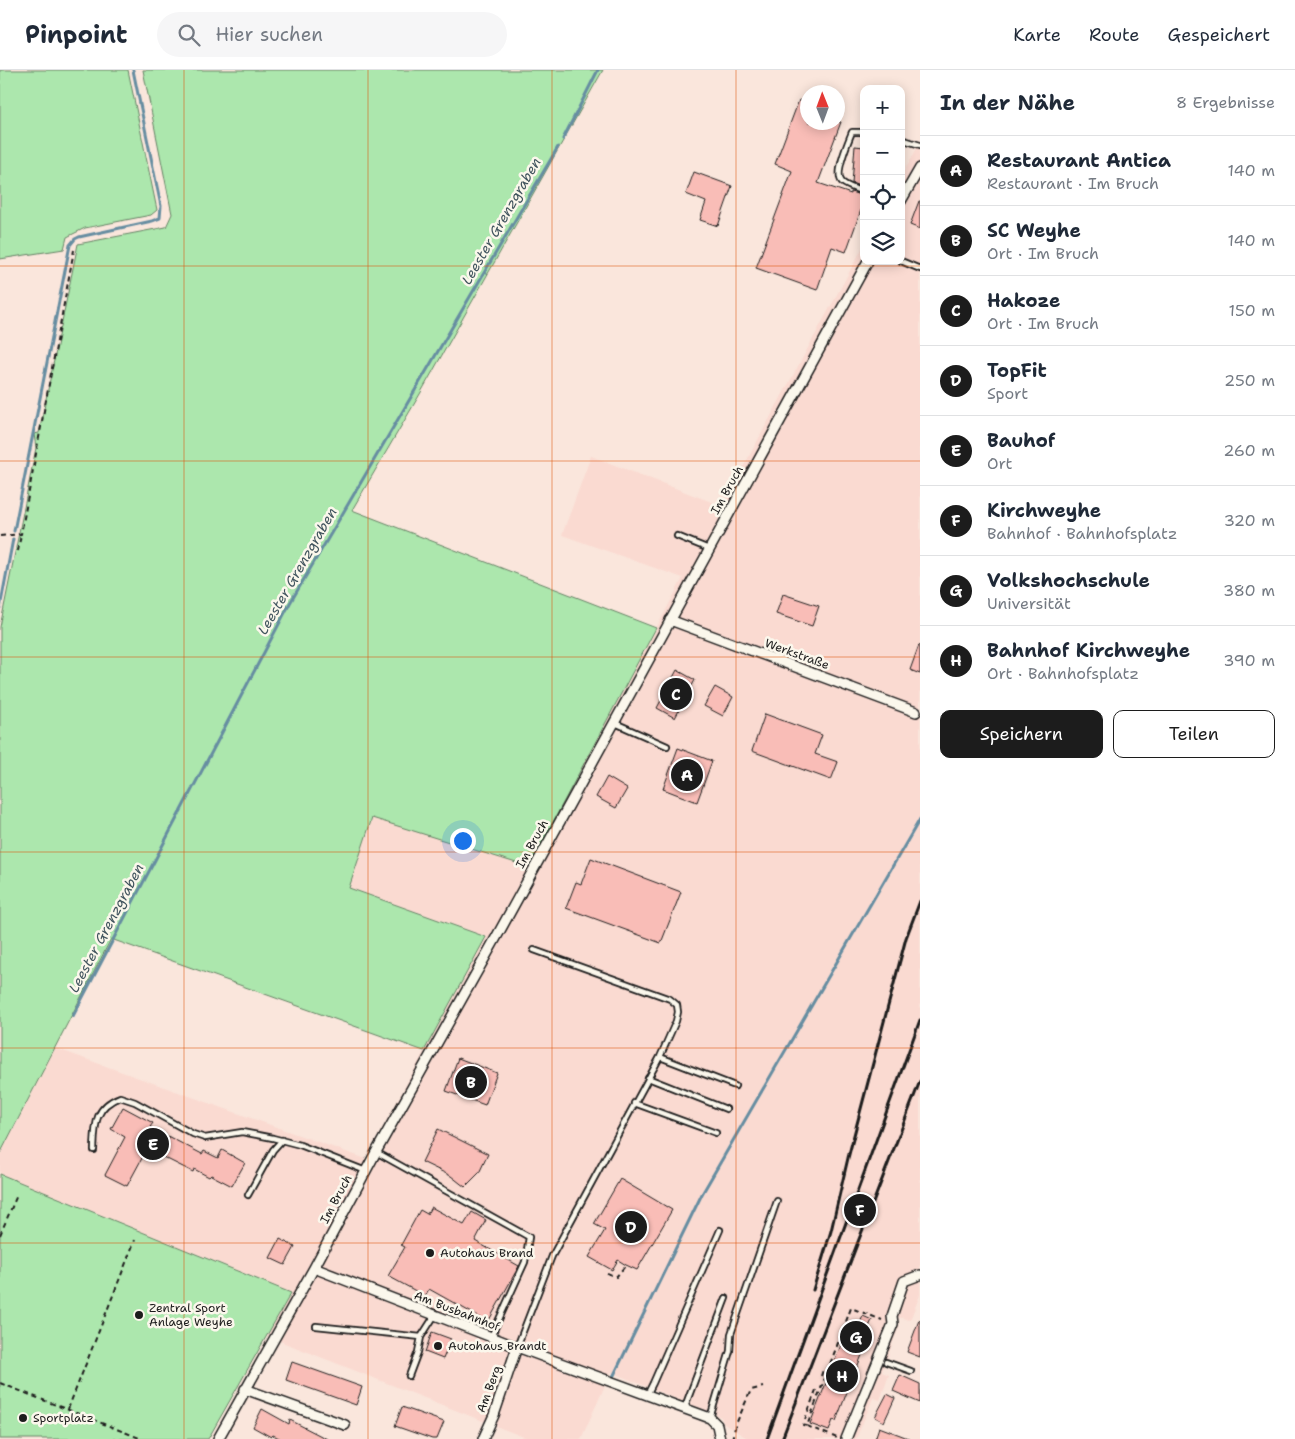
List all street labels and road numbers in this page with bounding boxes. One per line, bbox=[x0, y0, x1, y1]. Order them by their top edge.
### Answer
street label: Im Bruch bbox=[707, 463, 747, 517]
street label: Werkstraße bbox=[763, 635, 832, 673]
street label: Im Bruch bbox=[512, 817, 552, 871]
street label: Im Bruch bbox=[316, 1172, 356, 1226]
street label: Am Busbahnhof bbox=[412, 1287, 503, 1335]
street label: Am Berg bbox=[473, 1363, 505, 1415]

